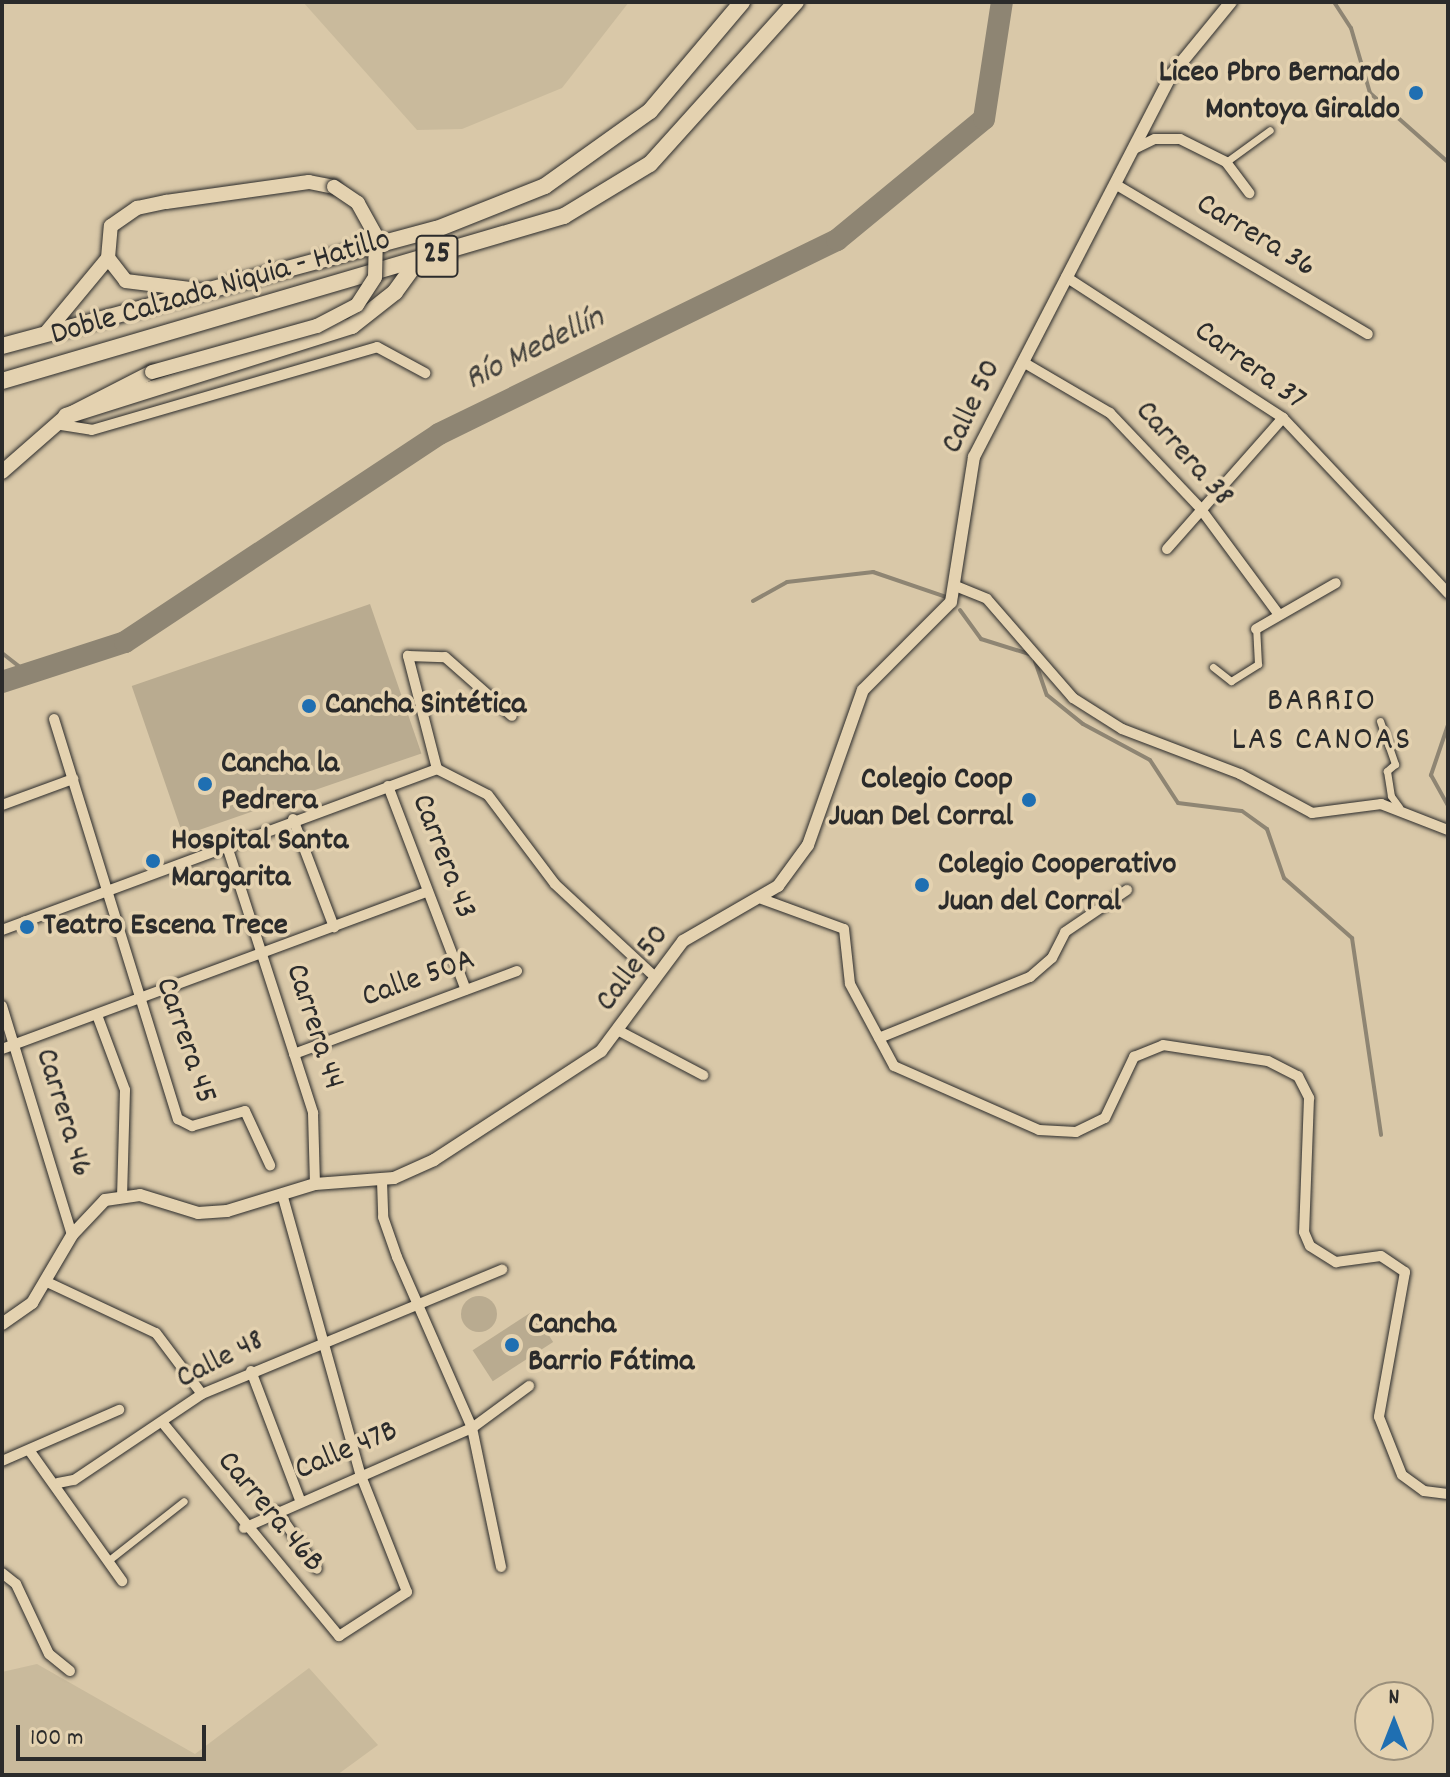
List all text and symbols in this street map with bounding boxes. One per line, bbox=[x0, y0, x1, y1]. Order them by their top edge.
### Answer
place label: Liceo Pbro Bernardo Montoya Giraldo bbox=[1159, 56, 1400, 131]
marker: Liceo Pbro Bernardo Montoya Giraldo bbox=[1407, 84, 1425, 102]
street label: Carrera 36 bbox=[1188, 186, 1322, 288]
street label: Doble Calzada Niquia - Hatillo bbox=[47, 222, 395, 356]
road number: 25 bbox=[415, 230, 459, 282]
water label: Río Medellín bbox=[459, 299, 611, 401]
street label: Carrera 37 bbox=[1185, 313, 1313, 421]
street label: Calle 50 bbox=[935, 354, 1011, 460]
street label: Carrera 38 bbox=[1125, 394, 1241, 516]
district label: BARRIO LAS CANOAS bbox=[1232, 682, 1412, 762]
place label: Cancha Sintética bbox=[325, 687, 526, 725]
marker: Cancha Sintética bbox=[300, 697, 318, 715]
place label: Cancha la Pedrera bbox=[221, 747, 339, 822]
place label: Colegio Coop Juan Del Corral bbox=[828, 763, 1013, 838]
marker: Cancha la Pedrera bbox=[196, 775, 214, 793]
street label: Carrera 43 bbox=[401, 789, 483, 925]
marker: Colegio Coop Juan Del Corral bbox=[1020, 791, 1038, 809]
place label: Hospital Santa Margarita bbox=[171, 824, 348, 899]
place label: Colegio Cooperativo Juan del Corral bbox=[938, 848, 1176, 923]
marker: Hospital Santa Margarita bbox=[142, 850, 164, 872]
marker: Colegio Cooperativo Juan del Corral bbox=[913, 876, 931, 894]
place label: Teatro Escena Trece bbox=[43, 908, 288, 946]
marker: Teatro Escena Trece bbox=[18, 918, 36, 936]
street label: Calle 50 bbox=[589, 918, 679, 1020]
street label: Calle 50A bbox=[357, 942, 481, 1018]
street label: Carrera 44 bbox=[275, 960, 351, 1094]
street label: Carrera 45 bbox=[145, 973, 223, 1109]
street label: Carrera 46 bbox=[24, 1044, 100, 1182]
place label: Cancha Barrio Fátima bbox=[528, 1308, 694, 1383]
street label: Calle 48 bbox=[171, 1323, 271, 1399]
marker: Cancha Barrio Fátima bbox=[503, 1336, 521, 1354]
street label: Calle 47B bbox=[290, 1413, 404, 1491]
street label: Carrera 46B bbox=[207, 1444, 331, 1582]
north arrow bbox=[1354, 1681, 1434, 1761]
text: N bbox=[1389, 1683, 1399, 1714]
scale bar bbox=[20, 1709, 210, 1759]
text: 100 m bbox=[30, 1722, 83, 1756]

